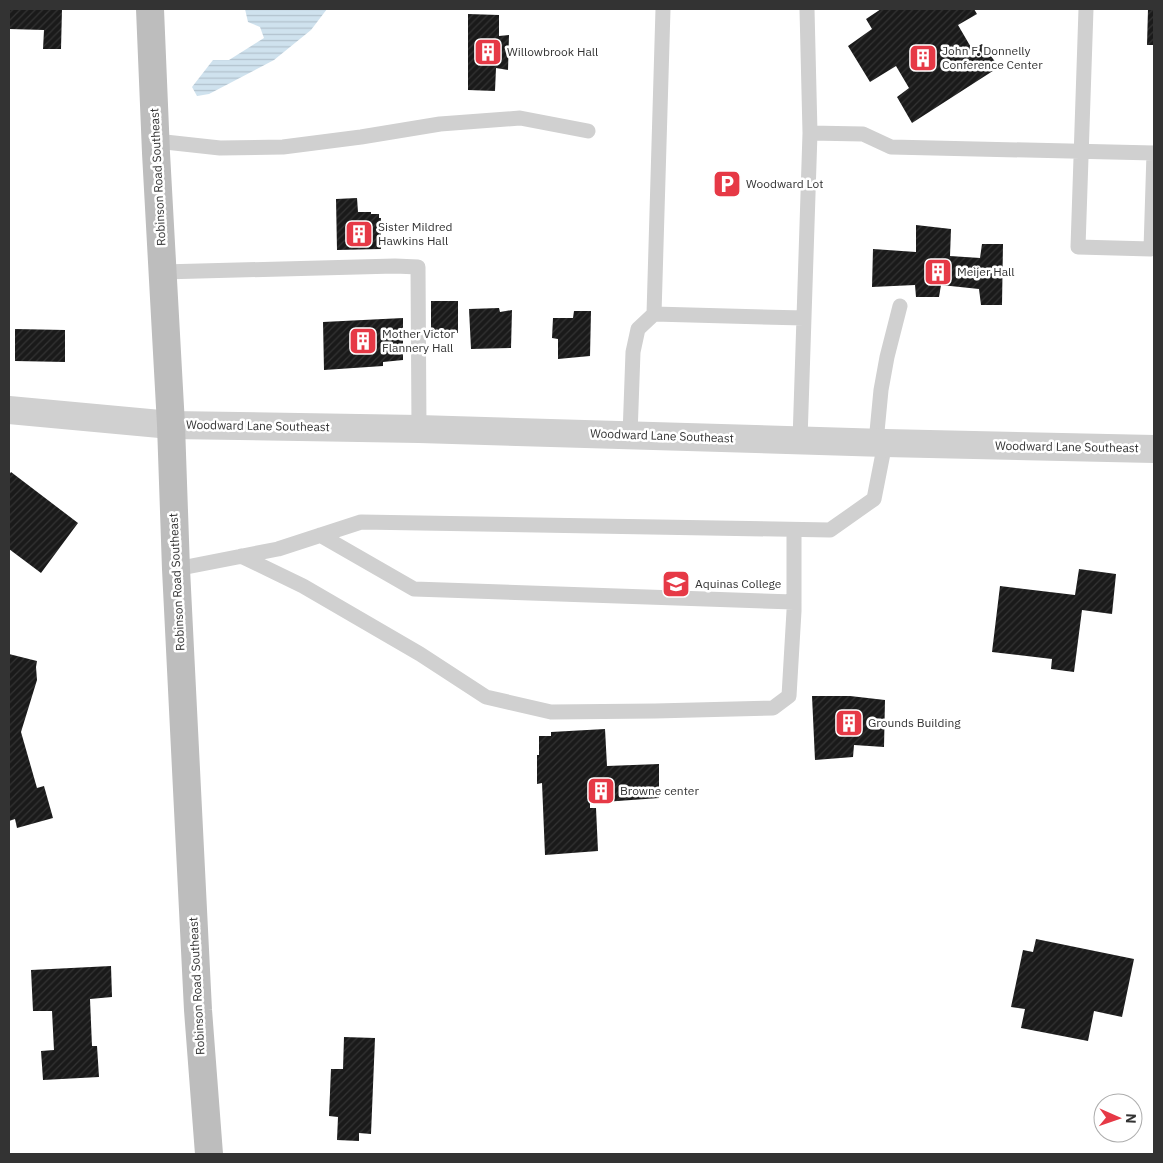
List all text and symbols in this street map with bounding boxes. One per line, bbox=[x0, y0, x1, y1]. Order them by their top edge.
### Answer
building icon: Willowbrook Hall bbox=[473, 37, 503, 67]
building icon: John F. Donnelly Conference Center bbox=[908, 43, 938, 73]
place label: John F. Donnelly Conference Center bbox=[942, 43, 1043, 72]
place label: Willowbrook Hall bbox=[507, 44, 598, 59]
street label: Robinson Road Southeast bbox=[146, 108, 169, 246]
parking icon: Woodward Lot bbox=[712, 169, 742, 199]
place label: Woodward Lot bbox=[746, 176, 823, 191]
building icon: Sister Mildred Hawkins Hall bbox=[344, 219, 374, 249]
place label: Sister Mildred Hawkins Hall bbox=[378, 219, 453, 248]
building icon: Meijer Hall bbox=[923, 257, 953, 287]
place label: Meijer Hall bbox=[957, 264, 1015, 279]
building icon: Mother Victor Flannery Hall bbox=[348, 326, 378, 356]
place label: Mother Victor Flannery Hall bbox=[382, 326, 456, 355]
street label: Woodward Lane Southeast bbox=[186, 417, 330, 434]
street label: Woodward Lane Southeast bbox=[590, 425, 734, 446]
street label: Woodward Lane Southeast bbox=[995, 438, 1139, 455]
street label: Robinson Road Southeast bbox=[165, 513, 188, 651]
school or university icon: Aquinas College bbox=[661, 569, 691, 599]
place label: Aquinas College bbox=[695, 576, 782, 591]
building icon: Grounds Building bbox=[834, 708, 864, 738]
place label: Grounds Building bbox=[868, 715, 961, 730]
building icon: Browne center bbox=[586, 776, 616, 806]
place label: Browne center bbox=[620, 783, 699, 798]
street label: Robinson Road Southeast bbox=[185, 917, 208, 1055]
north arrow bbox=[1093, 1093, 1143, 1143]
text: N bbox=[1122, 1113, 1140, 1124]

